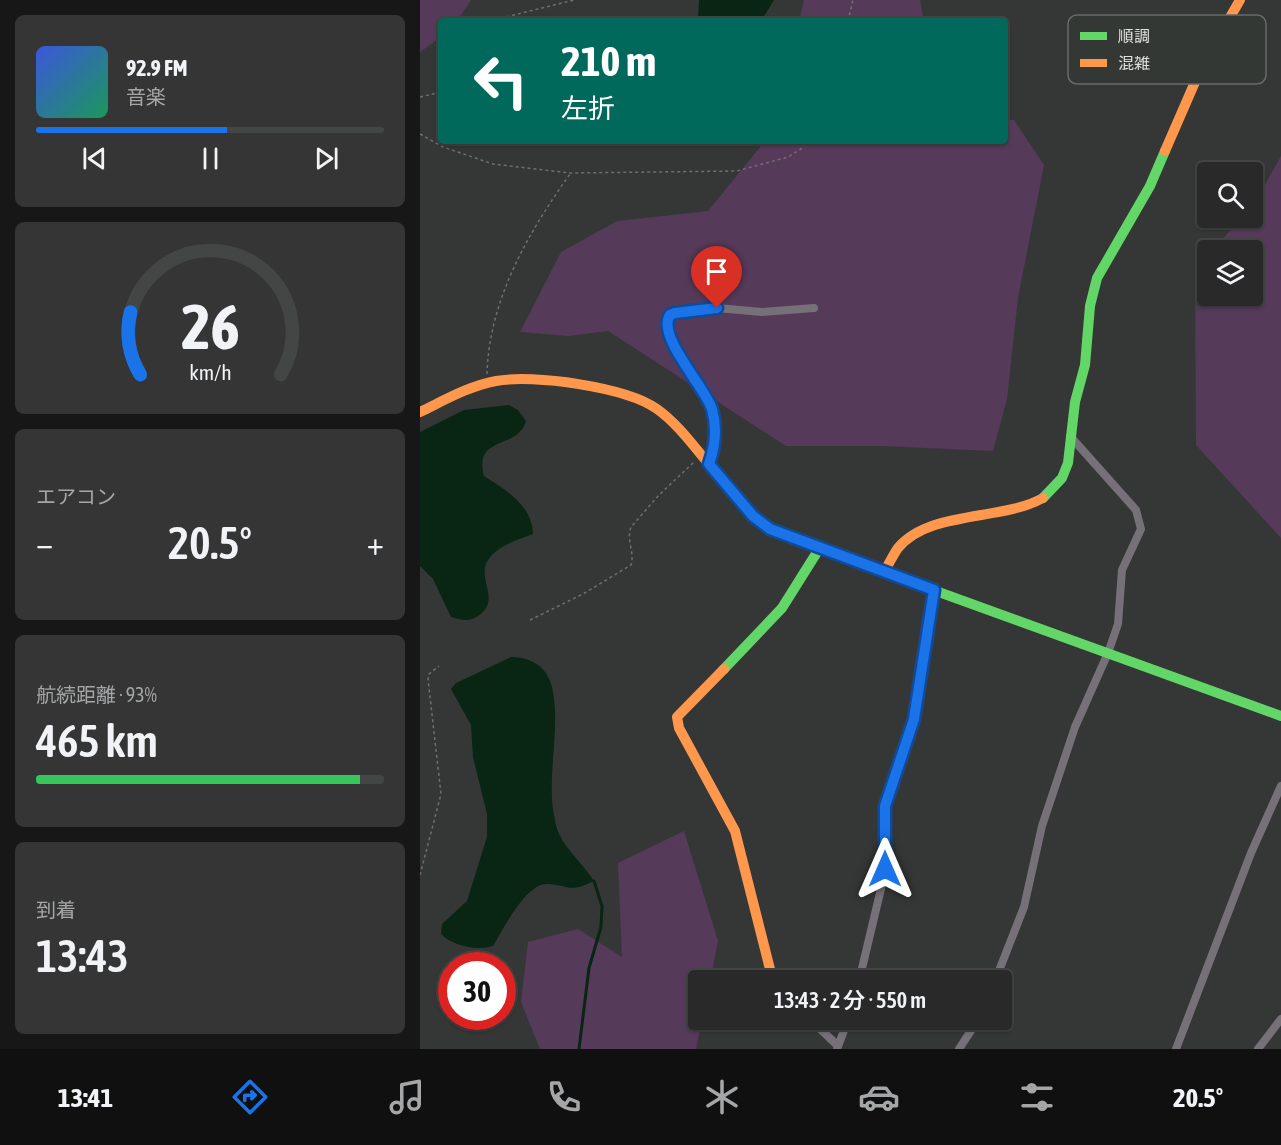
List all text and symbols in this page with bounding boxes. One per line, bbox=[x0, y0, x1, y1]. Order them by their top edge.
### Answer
legend bbox=[1068, 15, 1266, 84]
text: 順調 bbox=[1118, 27, 1150, 45]
text: 210 m bbox=[561, 37, 656, 85]
icon: left bbox=[462, 42, 540, 120]
text: 混雑 bbox=[1118, 54, 1150, 72]
text: 92.9 FM bbox=[126, 55, 188, 81]
text: 音楽 bbox=[126, 85, 166, 108]
text: 左折 bbox=[561, 93, 615, 124]
icon: previous bbox=[78, 142, 111, 175]
icon: pause bbox=[194, 142, 227, 175]
icon: next bbox=[310, 142, 343, 175]
map controls bbox=[1197, 162, 1263, 306]
button: search bbox=[1197, 162, 1263, 228]
button: layers bbox=[1197, 240, 1263, 306]
pin bbox=[691, 246, 742, 308]
icon: arrive bbox=[700, 255, 733, 288]
text: 26 bbox=[181, 291, 239, 362]
text: km/h bbox=[189, 360, 231, 385]
text: エアコン bbox=[36, 485, 116, 508]
text: 20.5° bbox=[168, 517, 252, 569]
text: − bbox=[36, 524, 53, 562]
text: + bbox=[367, 524, 384, 562]
text: 航続距離 · 93% bbox=[36, 683, 157, 706]
text: 465 km bbox=[36, 715, 158, 767]
position arrow bbox=[853, 837, 917, 901]
text: 到着 bbox=[36, 898, 76, 921]
text: 13:43 bbox=[36, 930, 129, 982]
speed limit sign: 30 bbox=[438, 952, 516, 1030]
text: 13:43 · 2 分 · 550 m bbox=[774, 987, 926, 1013]
icon: directions bbox=[229, 1076, 271, 1118]
icon: music bbox=[386, 1076, 428, 1118]
icon: phone bbox=[543, 1076, 585, 1118]
icon: climate bbox=[701, 1076, 743, 1118]
icon: car bbox=[858, 1076, 900, 1118]
icon: filters bbox=[1016, 1076, 1058, 1118]
text: 13:41 bbox=[58, 1082, 113, 1113]
text: 20.5° bbox=[1173, 1082, 1223, 1113]

